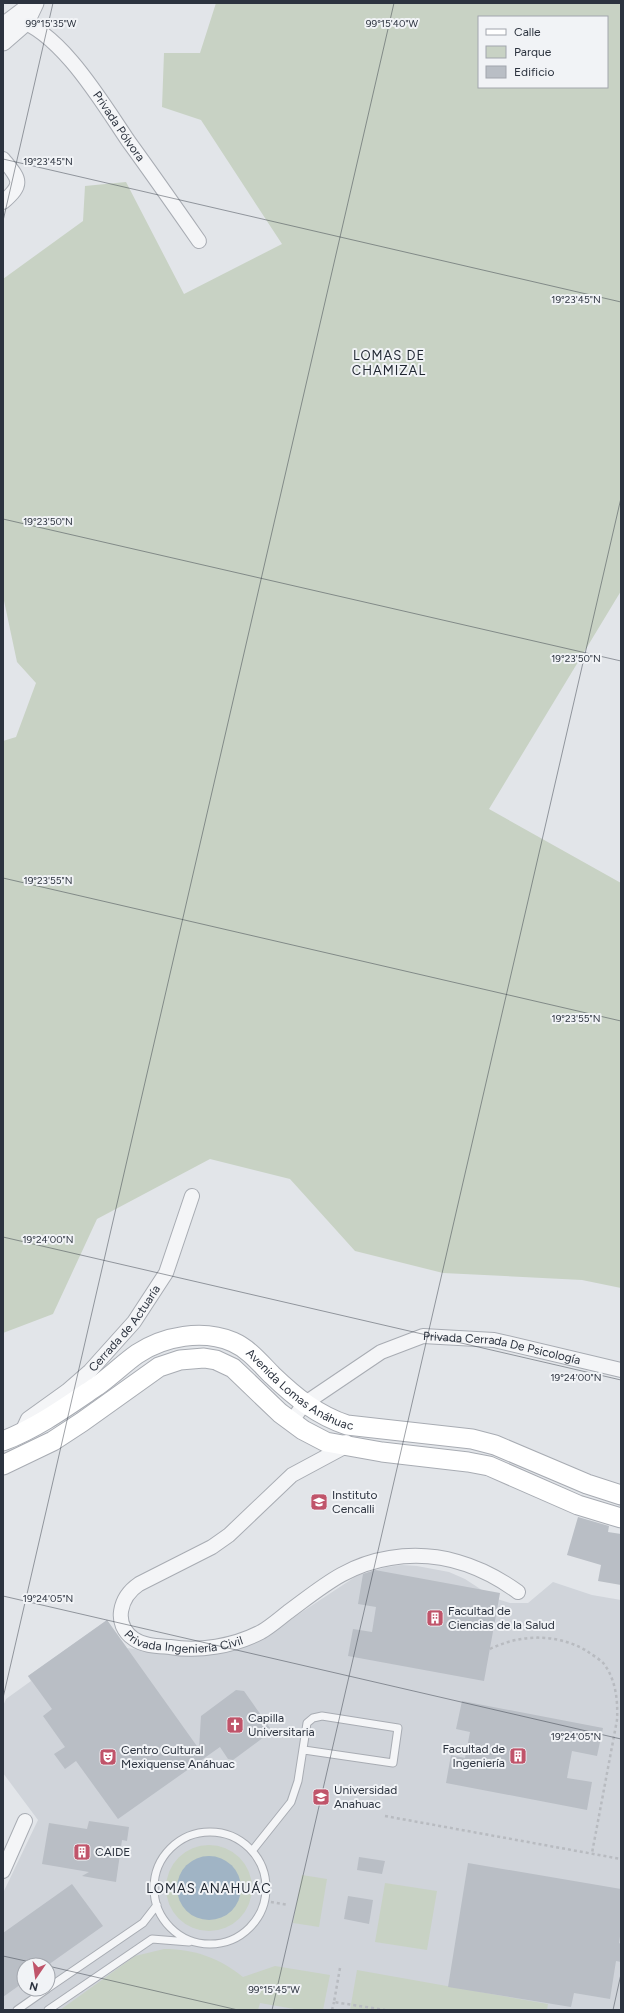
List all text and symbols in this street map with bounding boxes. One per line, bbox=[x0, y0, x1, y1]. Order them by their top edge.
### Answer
legend bbox=[478, 16, 608, 88]
text: 99°15'35"W bbox=[26, 17, 77, 30]
text: 99°15'40"W bbox=[366, 17, 419, 30]
text: Calle bbox=[514, 25, 541, 39]
text: Parque bbox=[514, 45, 552, 59]
text: Edificio bbox=[514, 65, 554, 79]
street label: Privada Pólvora bbox=[90, 89, 148, 164]
text: 19°23'45"N bbox=[23, 155, 73, 168]
text: 19°23'45"N bbox=[551, 293, 601, 306]
district label: LOMAS DE CHAMIZAL bbox=[352, 348, 426, 378]
text: 19°23'50"N bbox=[23, 515, 73, 528]
text: 19°23'50"N bbox=[551, 652, 601, 665]
text: 19°23'55"N bbox=[24, 874, 72, 887]
text: 19°23'55"N bbox=[552, 1012, 600, 1025]
text: 19°24'00"N bbox=[22, 1233, 74, 1246]
street label: Cerrada de Actuaría bbox=[86, 1282, 163, 1375]
street label: Privada Cerrada De Psicología bbox=[423, 1329, 582, 1367]
street label: Avenida Lomas Anáhuac bbox=[243, 1346, 355, 1433]
text: 19°24'00"N bbox=[550, 1371, 602, 1384]
place label: Instituto Cencalli bbox=[332, 1488, 378, 1516]
school or university icon: Instituto Cencalli bbox=[309, 1492, 329, 1512]
text: 19°24'05"N bbox=[23, 1592, 73, 1605]
place label: Facultad de Ciencias de la Salud bbox=[448, 1604, 555, 1632]
building icon: Facultad de Ciencias de la Salud bbox=[425, 1608, 445, 1628]
street label: Privada Ingeniería Civil bbox=[121, 1627, 245, 1656]
place label: Capilla Universitaria bbox=[248, 1711, 315, 1739]
church icon: Capilla Universitaria bbox=[225, 1715, 245, 1735]
text: 19°24'05"N bbox=[551, 1730, 601, 1743]
place label: Facultad de Ingeniería bbox=[442, 1742, 505, 1770]
place label: Centro Cultural Mexiquense Anáhuac bbox=[121, 1743, 236, 1771]
building icon: Facultad de Ingeniería bbox=[508, 1746, 528, 1766]
theatre icon: Centro Cultural Mexiquense Anáhuac bbox=[98, 1747, 118, 1767]
place label: Universidad Anahuac bbox=[334, 1783, 397, 1811]
school or university icon: Universidad Anahuac bbox=[311, 1787, 331, 1807]
building icon: CAIDE bbox=[72, 1842, 92, 1862]
place label: CAIDE bbox=[95, 1845, 130, 1859]
district label: LOMAS ANAHUÁC bbox=[146, 1881, 272, 1896]
north arrow bbox=[16, 1957, 56, 1997]
text: N bbox=[28, 1979, 39, 1994]
text: 99°15'45"W bbox=[248, 1983, 300, 1996]

